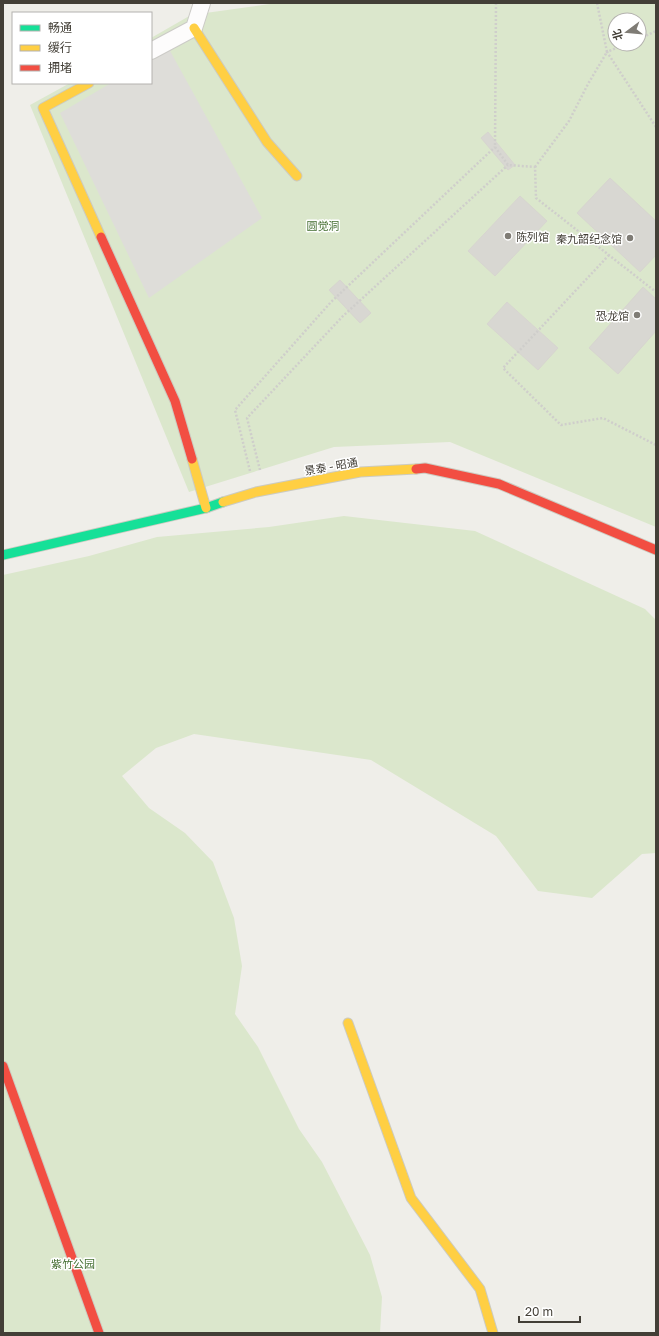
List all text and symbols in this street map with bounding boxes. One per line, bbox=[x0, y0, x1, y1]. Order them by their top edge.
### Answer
legend bbox=[12, 12, 152, 84]
north arrow bbox=[607, 12, 647, 52]
text: 畅通 bbox=[48, 20, 72, 35]
text: 北 bbox=[609, 28, 625, 42]
text: 缓行 bbox=[48, 40, 72, 55]
text: 拥堵 bbox=[48, 60, 72, 75]
park label: 圆觉洞 bbox=[307, 219, 340, 232]
place label: 陈列馆 bbox=[516, 230, 549, 243]
marker: 陈列馆 bbox=[503, 231, 513, 241]
place label: 秦九韶纪念馆 bbox=[556, 232, 622, 245]
marker: 秦九韶纪念馆 bbox=[625, 233, 635, 243]
place label: 恐龙馆 bbox=[596, 309, 629, 322]
marker: 恐龙馆 bbox=[632, 310, 642, 320]
street label: 景泰 - 昭通 bbox=[303, 455, 359, 477]
park label: 紫竹公园 bbox=[51, 1257, 95, 1270]
scale bar bbox=[519, 1298, 580, 1324]
text: 20 m bbox=[525, 1304, 553, 1319]

